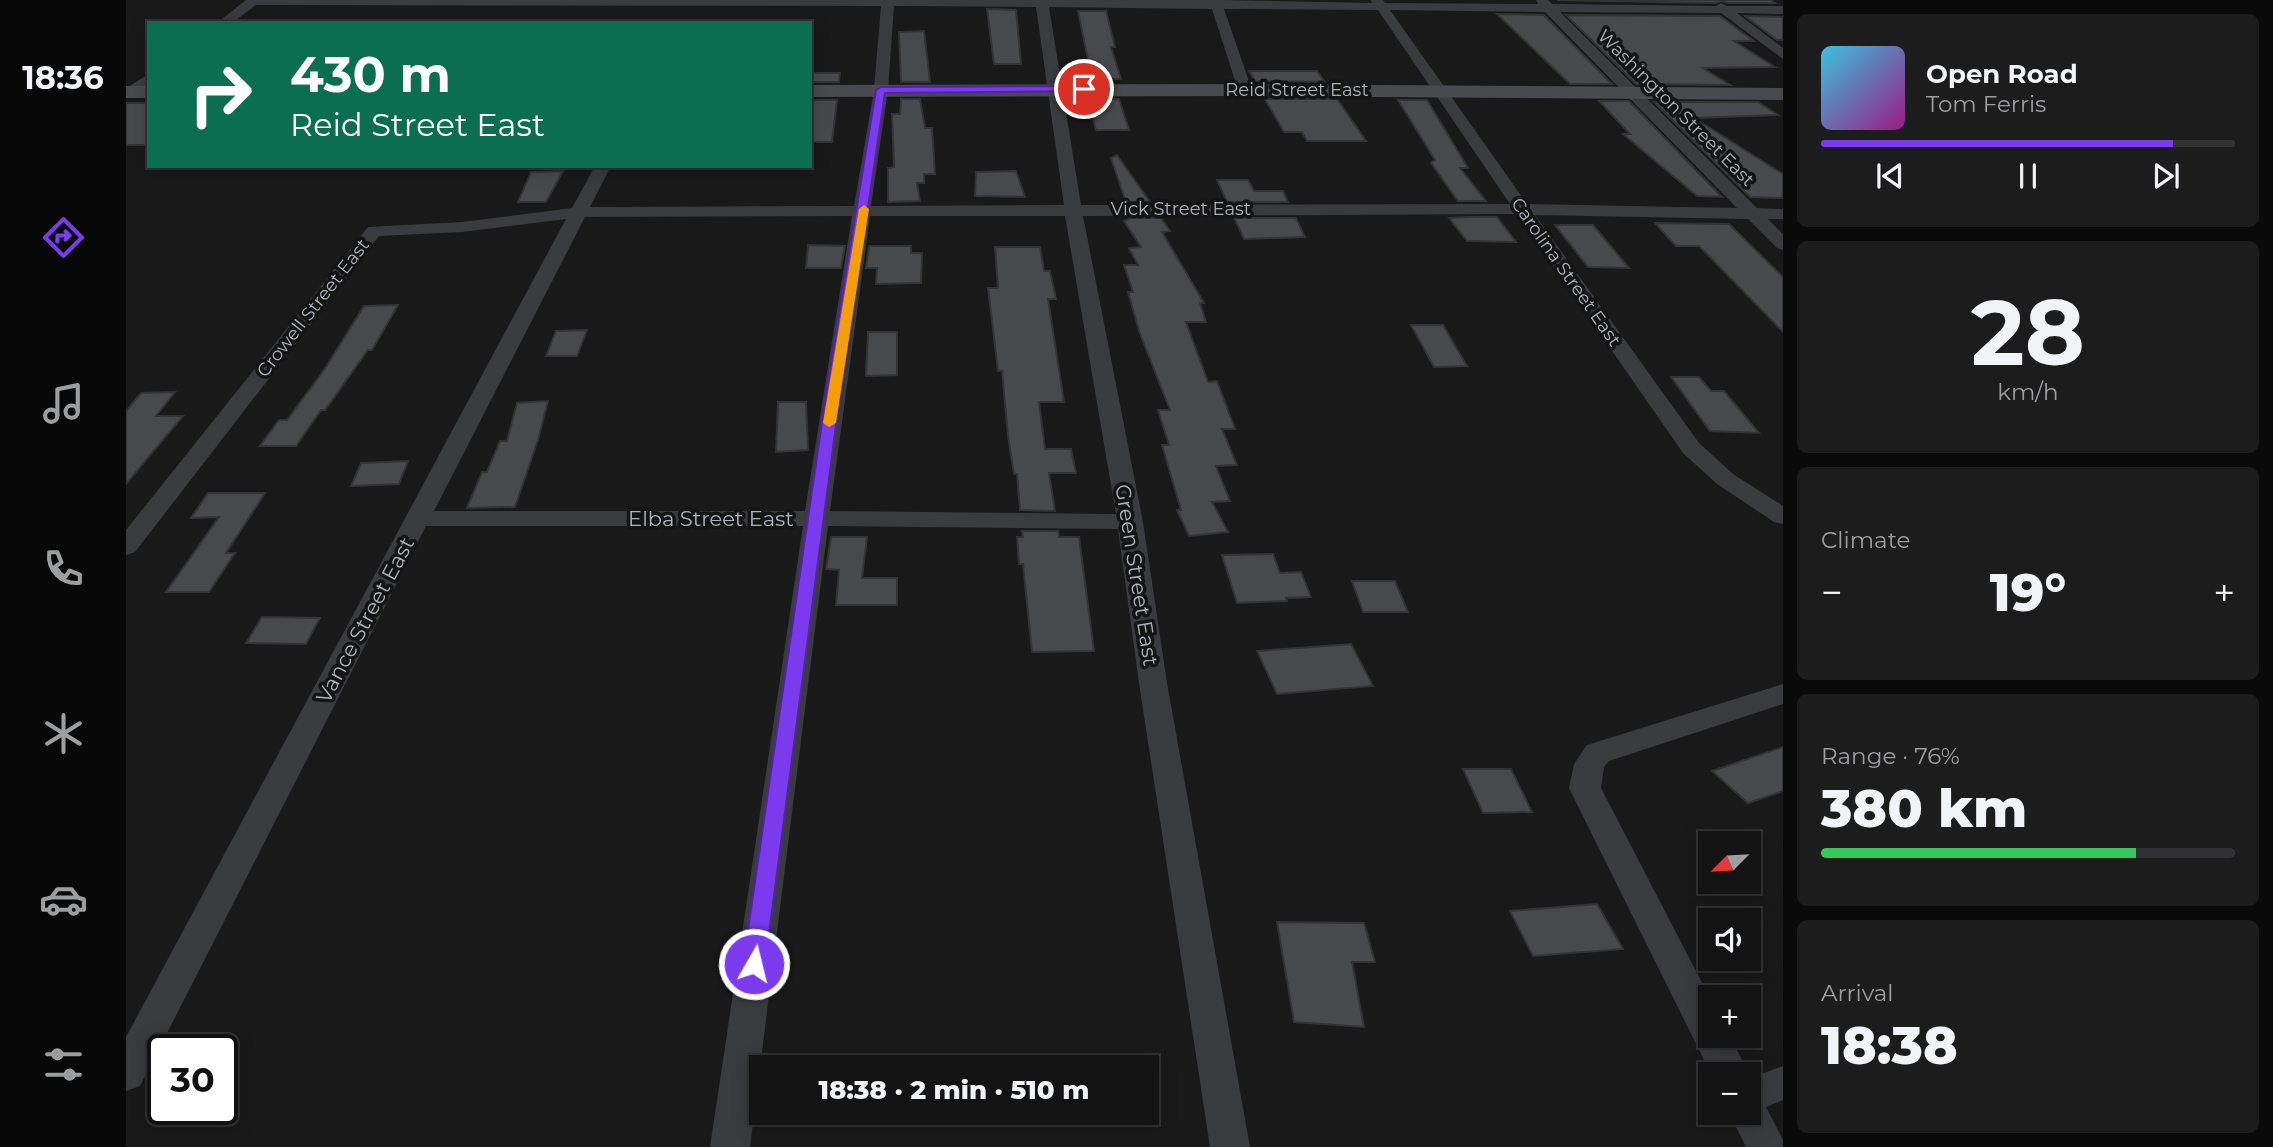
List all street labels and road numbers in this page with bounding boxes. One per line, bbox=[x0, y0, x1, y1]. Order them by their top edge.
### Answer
street label: Washington Street East bbox=[1593, 25, 1759, 191]
street label: Reid Street East bbox=[1225, 79, 1369, 101]
street label: Carolina Street East bbox=[1506, 193, 1626, 351]
street label: Vick Street East bbox=[1111, 198, 1251, 220]
street label: Crowell Street East bbox=[252, 235, 374, 381]
street label: Green Street East bbox=[1110, 482, 1164, 668]
street label: Elba Street East bbox=[628, 506, 794, 531]
street label: Vance Street East bbox=[311, 533, 419, 707]

